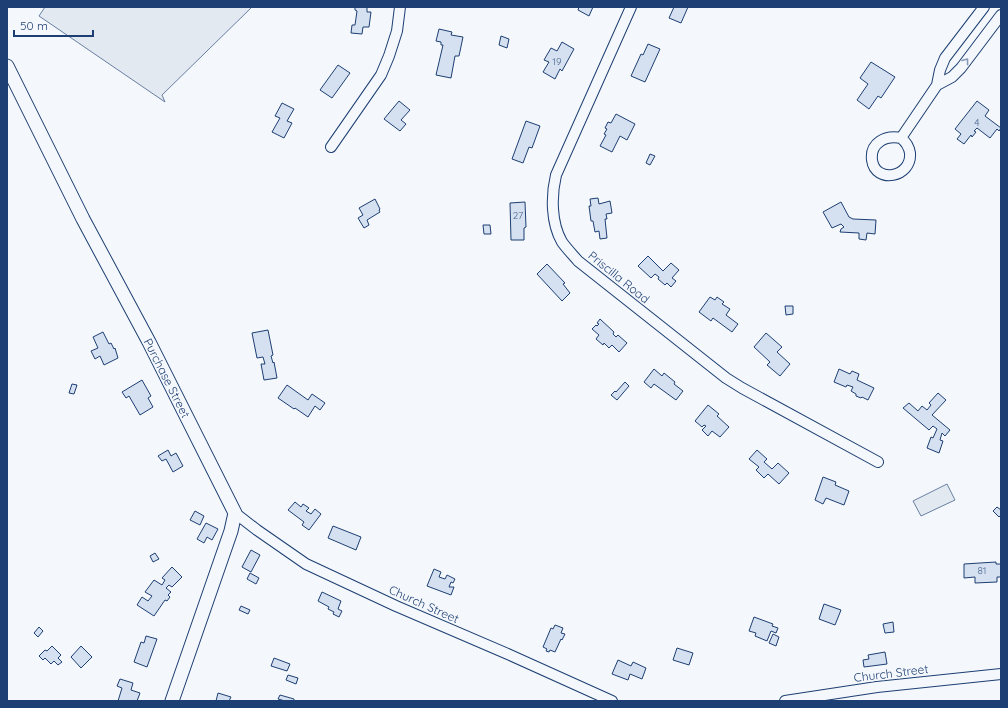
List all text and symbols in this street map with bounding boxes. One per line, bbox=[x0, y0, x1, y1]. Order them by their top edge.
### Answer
scale bar bbox=[14, 12, 93, 38]
text: 50 m bbox=[20, 18, 48, 33]
house number: 19 bbox=[552, 55, 562, 68]
one-way arrow bbox=[962, 58, 969, 65]
house number: 4 bbox=[974, 116, 980, 129]
house number: 27 bbox=[513, 209, 523, 222]
street label: Priscilla Road bbox=[585, 248, 653, 306]
street label: Purchase Street bbox=[141, 336, 193, 420]
house number: 81 bbox=[977, 564, 987, 577]
street label: Church Street bbox=[387, 582, 461, 626]
street label: Church Street bbox=[853, 661, 929, 685]

